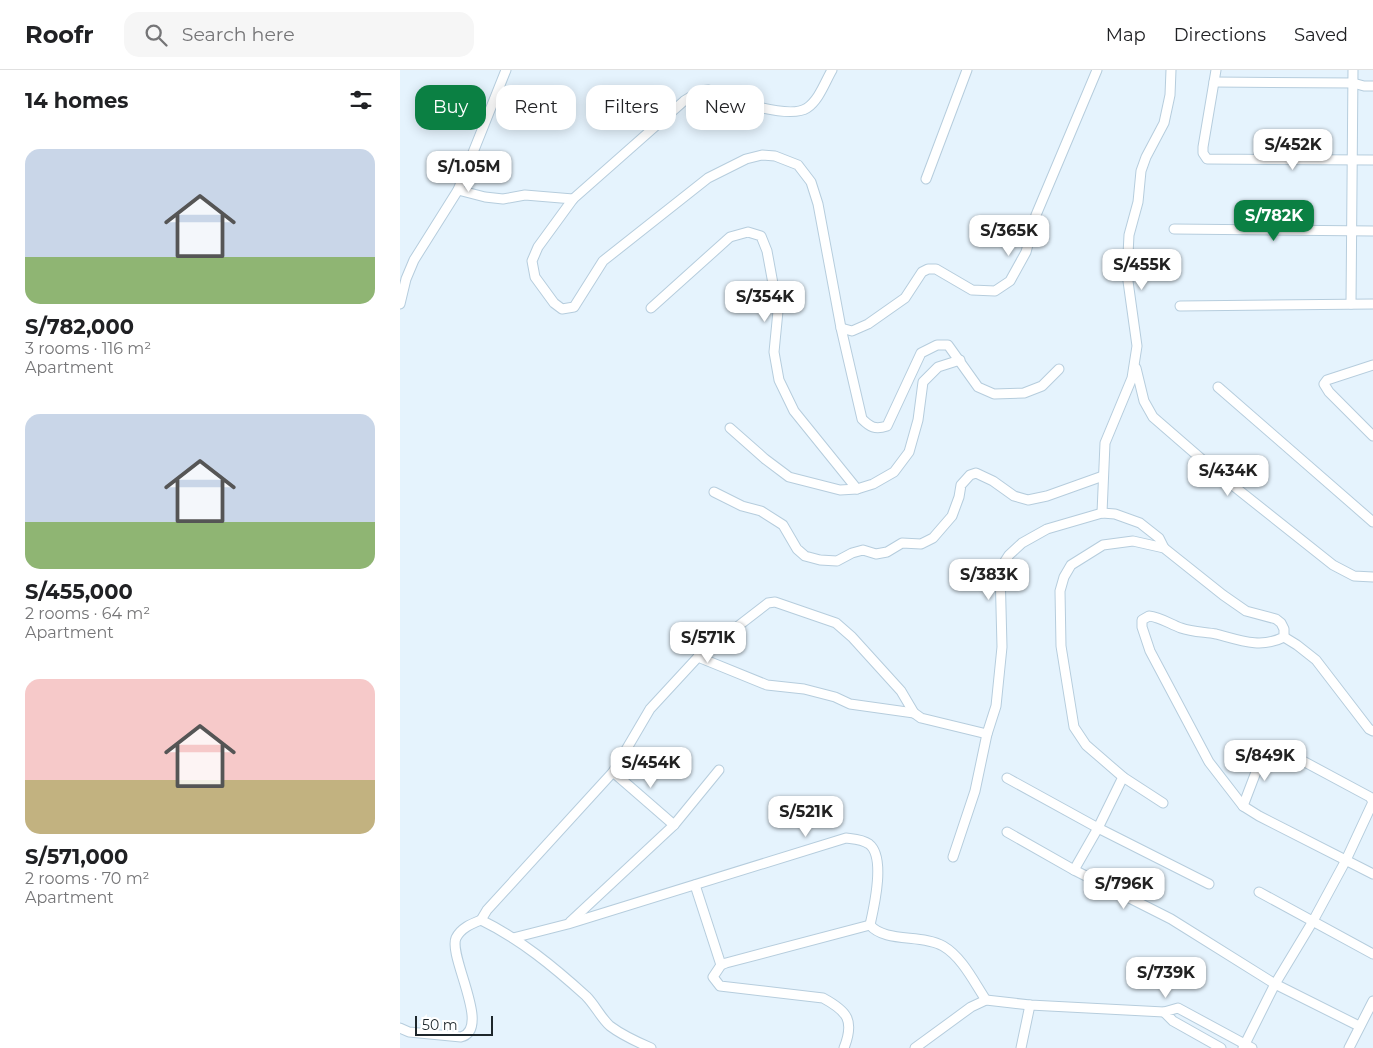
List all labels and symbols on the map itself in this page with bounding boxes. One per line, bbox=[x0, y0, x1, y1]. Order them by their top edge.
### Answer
pin: S/452K bbox=[1252, 128, 1334, 171]
pin: S/1.05M bbox=[423, 150, 515, 193]
pin: S/782K bbox=[1233, 200, 1315, 242]
pin: S/365K bbox=[968, 214, 1050, 257]
pin: S/455K bbox=[1101, 248, 1183, 291]
pin: S/354K bbox=[724, 280, 806, 323]
pin: S/434K bbox=[1187, 454, 1269, 497]
pin: S/383K bbox=[948, 558, 1030, 601]
pin: S/571K bbox=[667, 622, 749, 664]
pin: S/849K bbox=[1224, 740, 1306, 782]
pin: S/454K bbox=[610, 746, 692, 789]
pin: S/521K bbox=[765, 796, 847, 838]
pin: S/796K bbox=[1083, 868, 1165, 910]
pin: S/739K bbox=[1125, 956, 1207, 999]
scale bar bbox=[415, 1013, 492, 1036]

